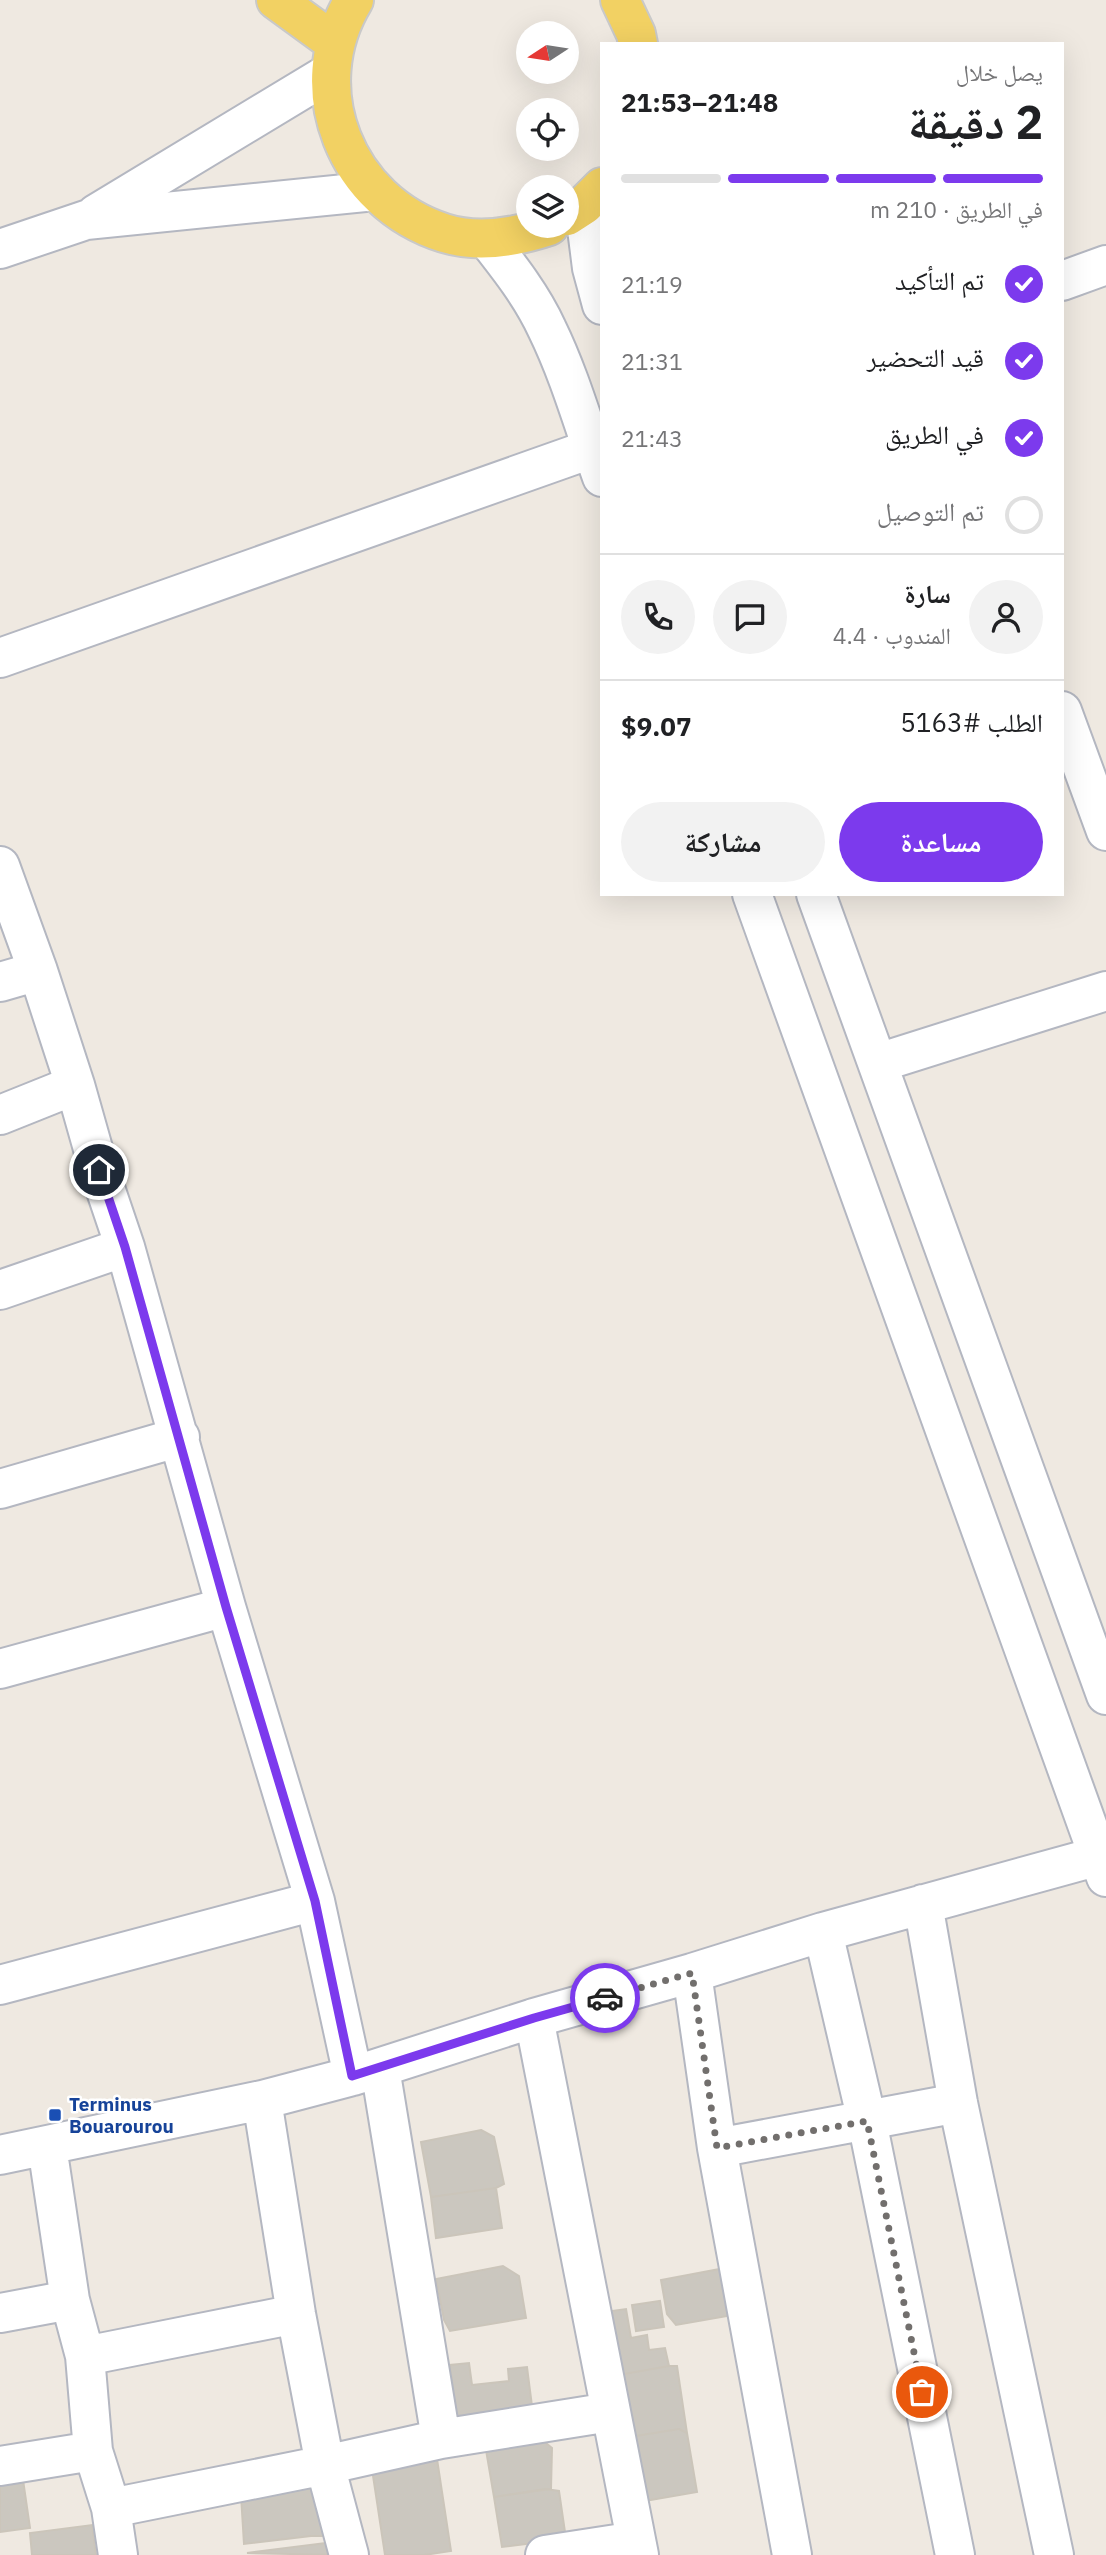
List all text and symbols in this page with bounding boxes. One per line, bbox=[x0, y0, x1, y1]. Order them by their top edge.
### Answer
north arrow bbox=[516, 21, 579, 84]
map controls bbox=[516, 21, 579, 238]
text: يصل خلال bbox=[956, 57, 1043, 87]
text: 21:48–21:53 bbox=[621, 85, 778, 119]
text: 2 دقيقة bbox=[908, 92, 1043, 152]
button: locate bbox=[516, 98, 579, 161]
button: layers bbox=[516, 175, 579, 238]
text: في الطريق · 210 m bbox=[870, 194, 1043, 224]
text: تم التأكيد bbox=[895, 263, 984, 297]
icon: check bbox=[1005, 265, 1043, 303]
text: 21:19 bbox=[621, 269, 683, 299]
text: قيد التحضير bbox=[867, 340, 984, 374]
icon: check bbox=[1005, 342, 1043, 380]
text: 21:31 bbox=[621, 346, 683, 376]
text: في الطريق bbox=[885, 417, 984, 451]
icon: check bbox=[1005, 419, 1043, 457]
text: 21:43 bbox=[621, 423, 683, 453]
text: تم التوصيل bbox=[877, 494, 984, 528]
text: سارة bbox=[904, 576, 951, 610]
button: phone bbox=[621, 580, 695, 654]
button: chat bbox=[713, 580, 787, 654]
button: person bbox=[969, 580, 1043, 654]
text: المندوب · 4.4 bbox=[833, 620, 951, 650]
text: الطلب #5163 bbox=[900, 705, 1043, 739]
text: $9.07 bbox=[621, 709, 692, 743]
button: مشاركة bbox=[621, 802, 825, 882]
button: مساعدة bbox=[839, 802, 1043, 882]
pin bbox=[69, 1140, 129, 1200]
icon: home bbox=[80, 1151, 118, 1189]
courier bbox=[570, 1963, 640, 2033]
icon: car bbox=[586, 1979, 624, 2017]
place label: Terminus Bouarourou bbox=[69, 2092, 174, 2138]
marker: Terminus Bouarourou bbox=[47, 2107, 63, 2123]
pin bbox=[892, 2362, 952, 2422]
icon: bag bbox=[903, 2373, 941, 2411]

